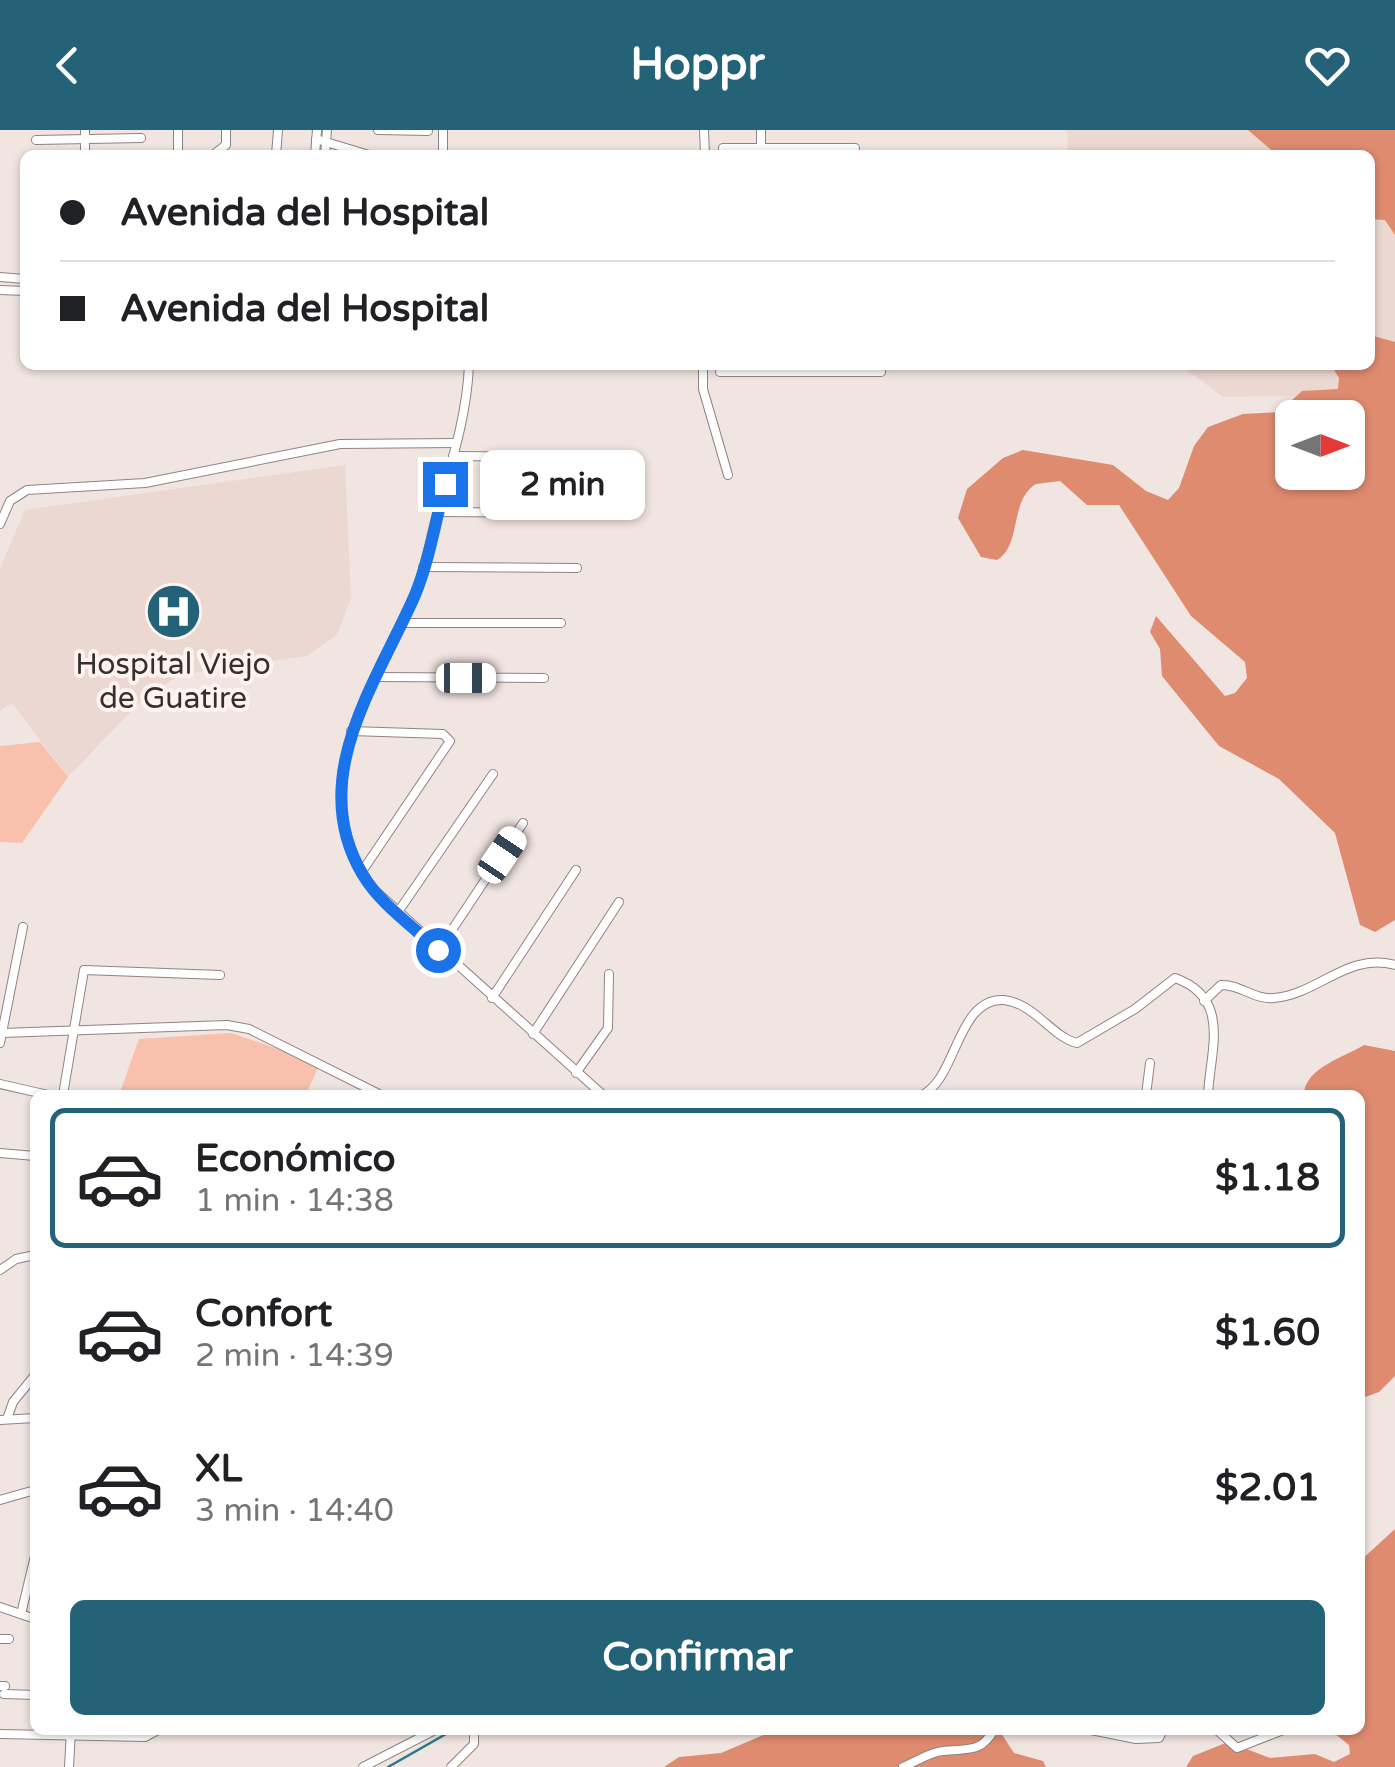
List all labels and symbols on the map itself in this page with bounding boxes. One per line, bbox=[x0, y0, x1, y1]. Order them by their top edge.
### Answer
north arrow bbox=[1275, 400, 1365, 490]
callout: 2 min bbox=[480, 449, 645, 519]
route end bbox=[423, 462, 468, 507]
hospital icon: Hospital Viejo de Guatire bbox=[143, 581, 203, 641]
place label: Hospital Viejo de Guatire bbox=[75, 646, 271, 717]
car bbox=[436, 663, 496, 693]
car bbox=[473, 822, 531, 888]
route start bbox=[416, 928, 461, 973]

